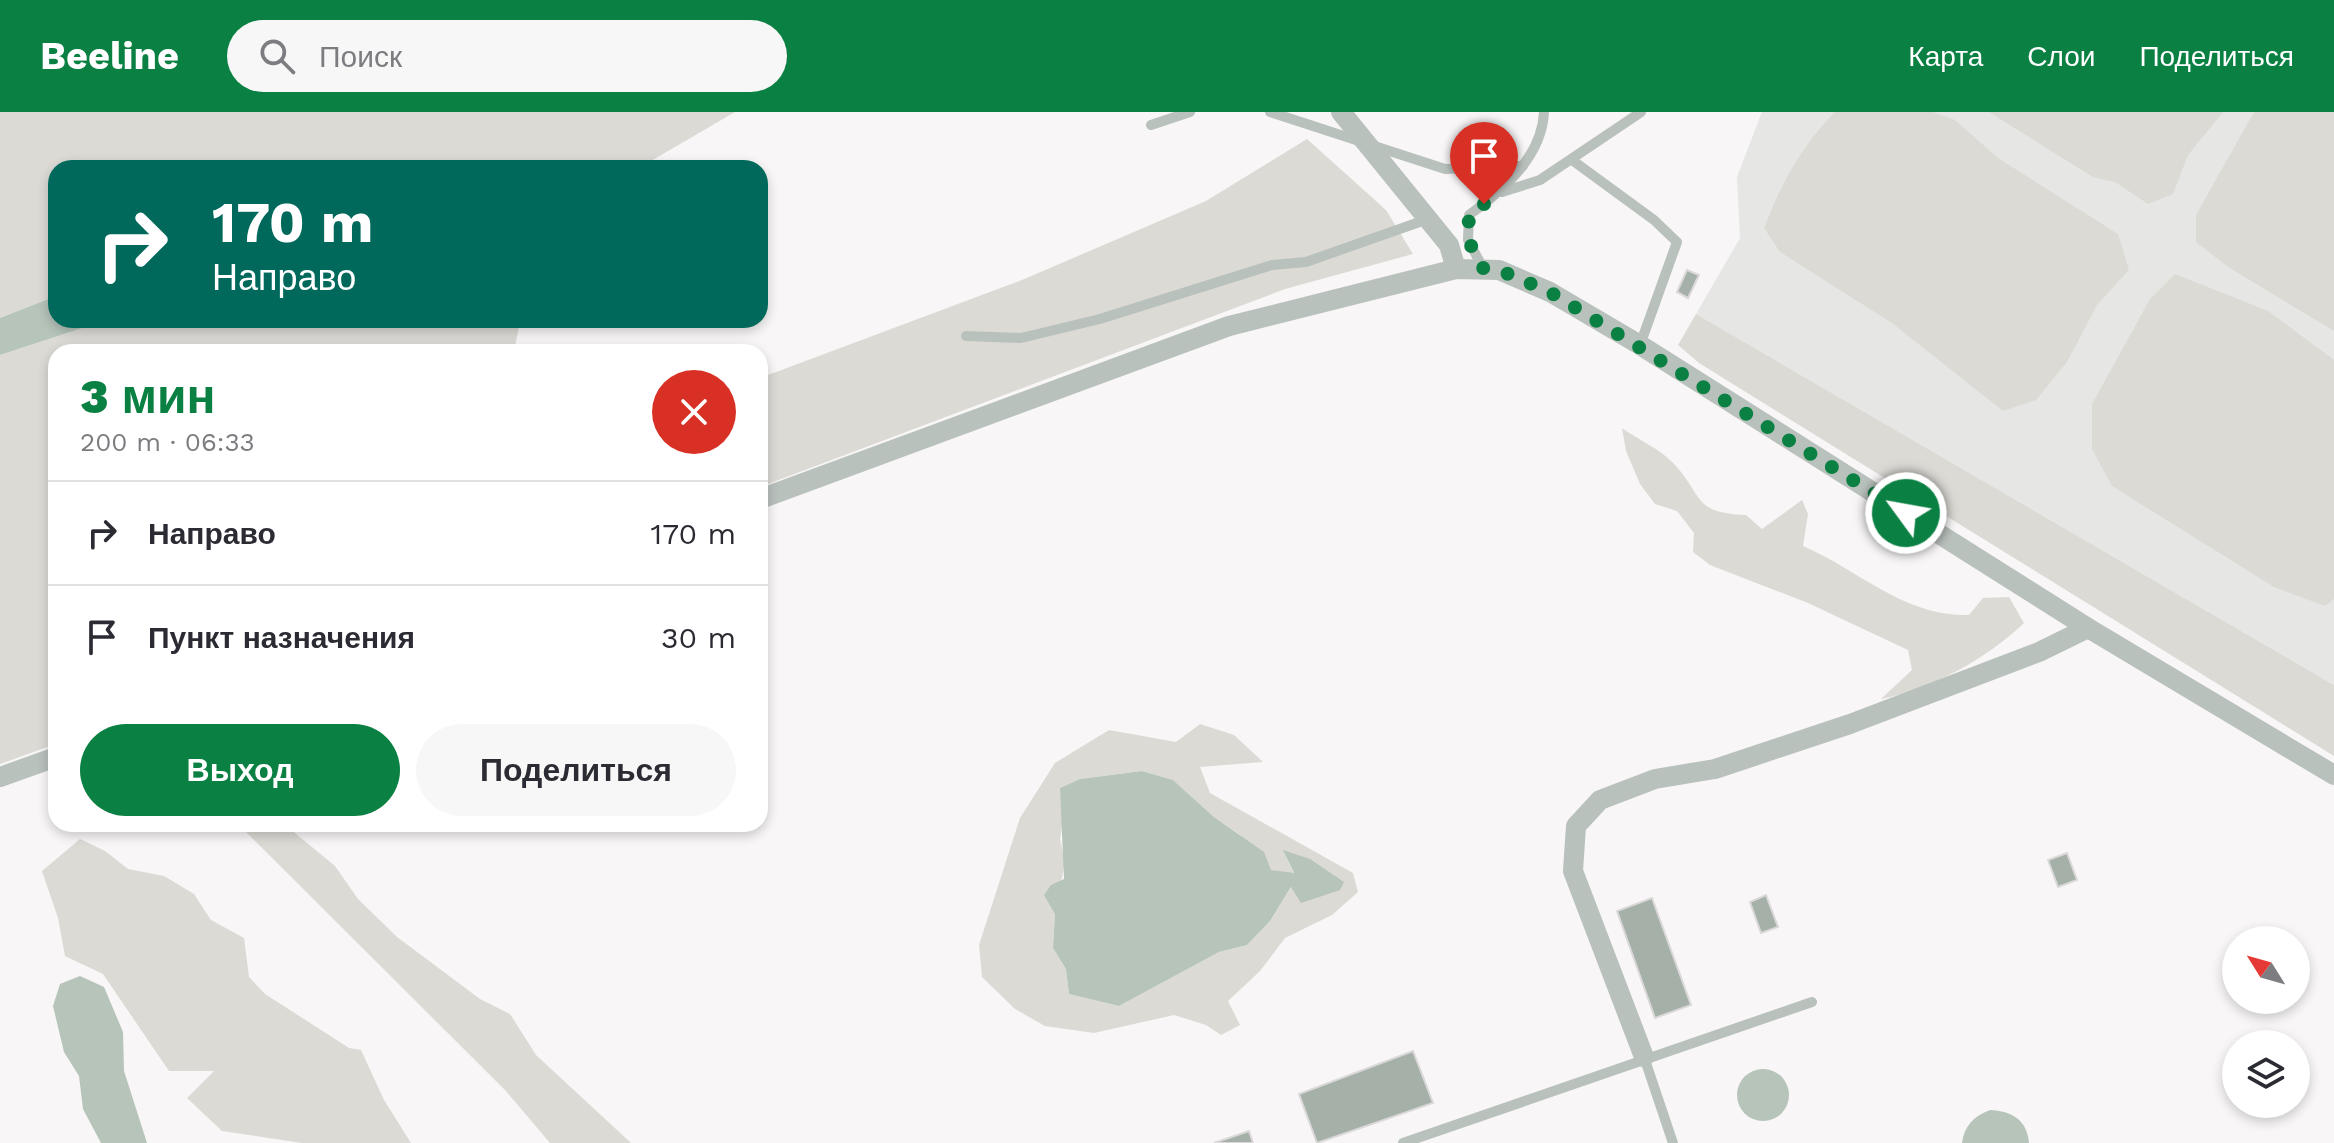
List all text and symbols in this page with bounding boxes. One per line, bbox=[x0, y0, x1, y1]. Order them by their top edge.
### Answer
search box bbox=[227, 20, 787, 92]
text: Beeline bbox=[40, 34, 179, 78]
icon: search bbox=[255, 34, 299, 78]
text: Поиск bbox=[319, 39, 402, 74]
text: Карта bbox=[1908, 40, 1983, 73]
text: Слои bbox=[2027, 40, 2095, 73]
text: Поделиться bbox=[2139, 40, 2294, 73]
pin bbox=[1450, 122, 1518, 204]
icon: arrive bbox=[1462, 134, 1506, 178]
text: 170 m bbox=[212, 190, 374, 256]
icon: right bbox=[80, 192, 184, 296]
text: Направо bbox=[212, 257, 356, 299]
text: 3 мин bbox=[80, 368, 215, 425]
button: close bbox=[652, 370, 736, 454]
text: 200 m · 06:33 bbox=[80, 427, 255, 457]
position arrow bbox=[1864, 471, 1948, 555]
icon: right bbox=[80, 511, 124, 555]
text: Направо bbox=[148, 516, 276, 551]
text: 170 m bbox=[651, 516, 736, 551]
icon: arrive bbox=[80, 615, 124, 659]
text: Пункт назначения bbox=[148, 620, 415, 655]
text: 30 m bbox=[661, 620, 736, 655]
button: Выход bbox=[80, 724, 400, 816]
button: Поделиться bbox=[416, 724, 736, 816]
north arrow bbox=[2222, 926, 2310, 1014]
map controls bbox=[2222, 926, 2310, 1118]
button: layers bbox=[2222, 1030, 2310, 1118]

